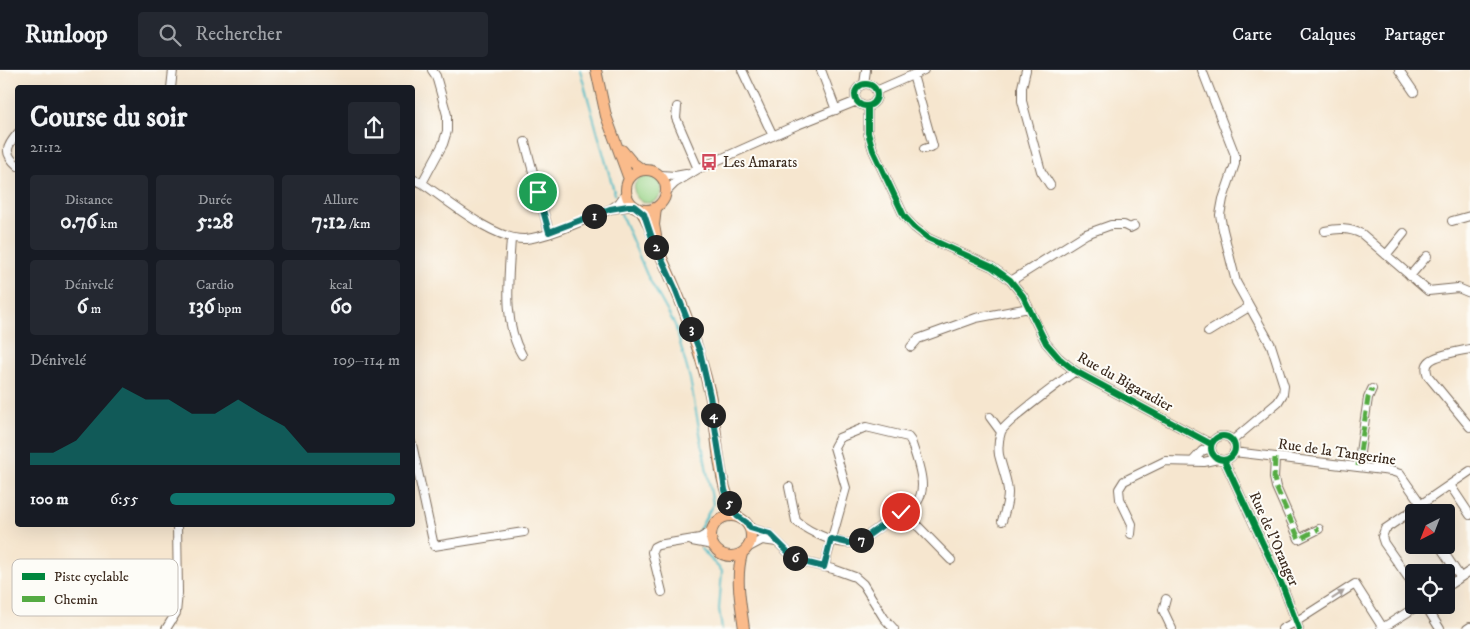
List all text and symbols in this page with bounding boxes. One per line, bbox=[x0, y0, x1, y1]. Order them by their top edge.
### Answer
search box bbox=[138, 12, 488, 57]
text: Runloop bbox=[25, 20, 108, 50]
icon: search bbox=[156, 21, 184, 49]
text: Rechercher bbox=[196, 23, 282, 46]
text: Carte bbox=[1232, 24, 1272, 46]
text: Calques bbox=[1300, 24, 1356, 46]
text: Partager bbox=[1384, 24, 1445, 46]
text: Course du soir bbox=[30, 100, 187, 135]
button: share bbox=[348, 102, 400, 154]
text: 21:12 bbox=[30, 137, 62, 157]
bus stop icon: Les Amarats bbox=[699, 152, 719, 172]
place label: Les Amarats bbox=[723, 153, 797, 172]
pin bbox=[517, 171, 559, 213]
icon: arrive bbox=[524, 178, 552, 206]
text: Distance bbox=[65, 191, 113, 209]
text: Durée bbox=[198, 191, 232, 209]
text: Allure bbox=[323, 191, 359, 209]
pin: 1 bbox=[582, 204, 606, 228]
text: 1 bbox=[592, 207, 597, 225]
text: 0.76 bbox=[60, 209, 97, 235]
text: 5:28 bbox=[197, 209, 233, 235]
text: 7:12 bbox=[312, 209, 346, 235]
text: km bbox=[97, 215, 118, 233]
text: /km bbox=[346, 215, 370, 233]
pin: 2 bbox=[644, 234, 668, 260]
text: 2 bbox=[653, 238, 660, 256]
text: Dénivelé bbox=[64, 276, 114, 294]
text: Cardio bbox=[196, 276, 234, 294]
text: kcal bbox=[330, 276, 352, 294]
text: 6 bbox=[77, 294, 88, 320]
text: 136 bbox=[188, 294, 215, 320]
text: 60 bbox=[330, 294, 352, 320]
text: m bbox=[88, 300, 101, 318]
text: bpm bbox=[215, 300, 242, 318]
pin: 3 bbox=[678, 316, 704, 342]
text: 3 bbox=[689, 320, 694, 338]
street label: Rue du Bigaradier bbox=[1074, 348, 1177, 416]
text: Dénivelé bbox=[30, 350, 86, 370]
text: 109–114 m bbox=[333, 350, 400, 370]
pin: 4 bbox=[700, 402, 726, 428]
text: 4 bbox=[709, 406, 718, 424]
street label: Rue de la Tangerine bbox=[1277, 434, 1397, 470]
text: 100 m bbox=[30, 489, 69, 509]
text: 6:55 bbox=[110, 489, 138, 509]
street label: Rue de l'Oranger bbox=[1245, 489, 1303, 590]
pin: 5 bbox=[716, 490, 742, 516]
pin bbox=[880, 491, 922, 533]
text: 5 bbox=[726, 494, 733, 512]
icon: check bbox=[887, 498, 915, 526]
north arrow bbox=[1405, 504, 1455, 554]
map controls bbox=[1405, 504, 1455, 614]
pin: 7 bbox=[848, 528, 874, 552]
text: 7 bbox=[858, 531, 865, 549]
pin: 6 bbox=[782, 546, 808, 570]
text: 6 bbox=[792, 549, 799, 567]
legend bbox=[12, 559, 178, 616]
button: locate bbox=[1405, 564, 1455, 614]
text: Piste cyclable bbox=[54, 568, 129, 586]
one-way arrow bbox=[1331, 590, 1345, 600]
text: Chemin bbox=[54, 591, 99, 609]

